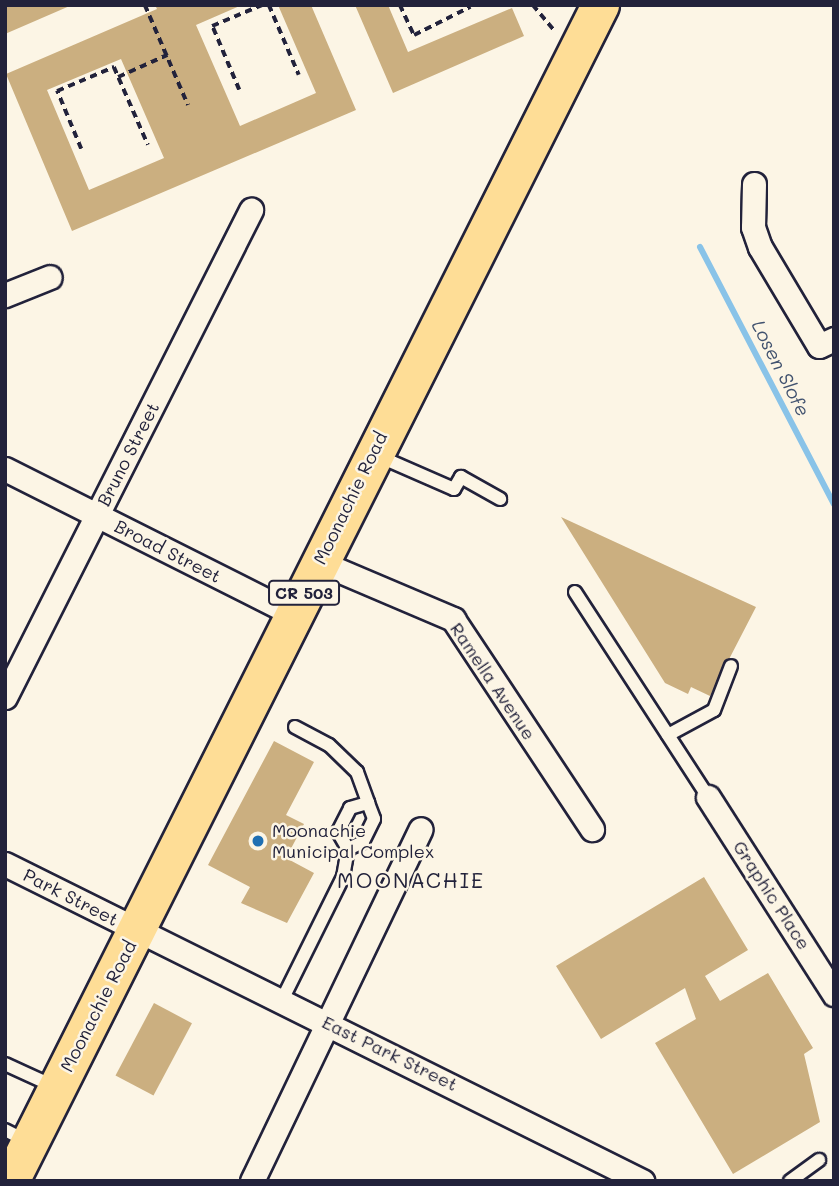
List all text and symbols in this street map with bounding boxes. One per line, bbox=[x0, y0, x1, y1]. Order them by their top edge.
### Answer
water label: Losen Slofe bbox=[747, 316, 815, 420]
street label: Bruno Street bbox=[93, 398, 163, 510]
street label: Moonachie Road bbox=[309, 428, 391, 568]
street label: Broad Street bbox=[111, 515, 225, 587]
road number: CR 503 bbox=[267, 580, 341, 606]
street label: Ramella Avenue bbox=[446, 618, 540, 744]
place label: Moonachie Municipal Complex bbox=[272, 820, 434, 862]
marker: Moonachie Municipal Complex bbox=[250, 833, 266, 849]
street label: Graphic Place bbox=[729, 837, 815, 953]
street label: Park Street bbox=[20, 864, 122, 930]
district label: MOONACHIE bbox=[338, 867, 484, 893]
street label: Moonachie Road bbox=[55, 937, 141, 1075]
street label: East Park Street bbox=[319, 1011, 461, 1095]

